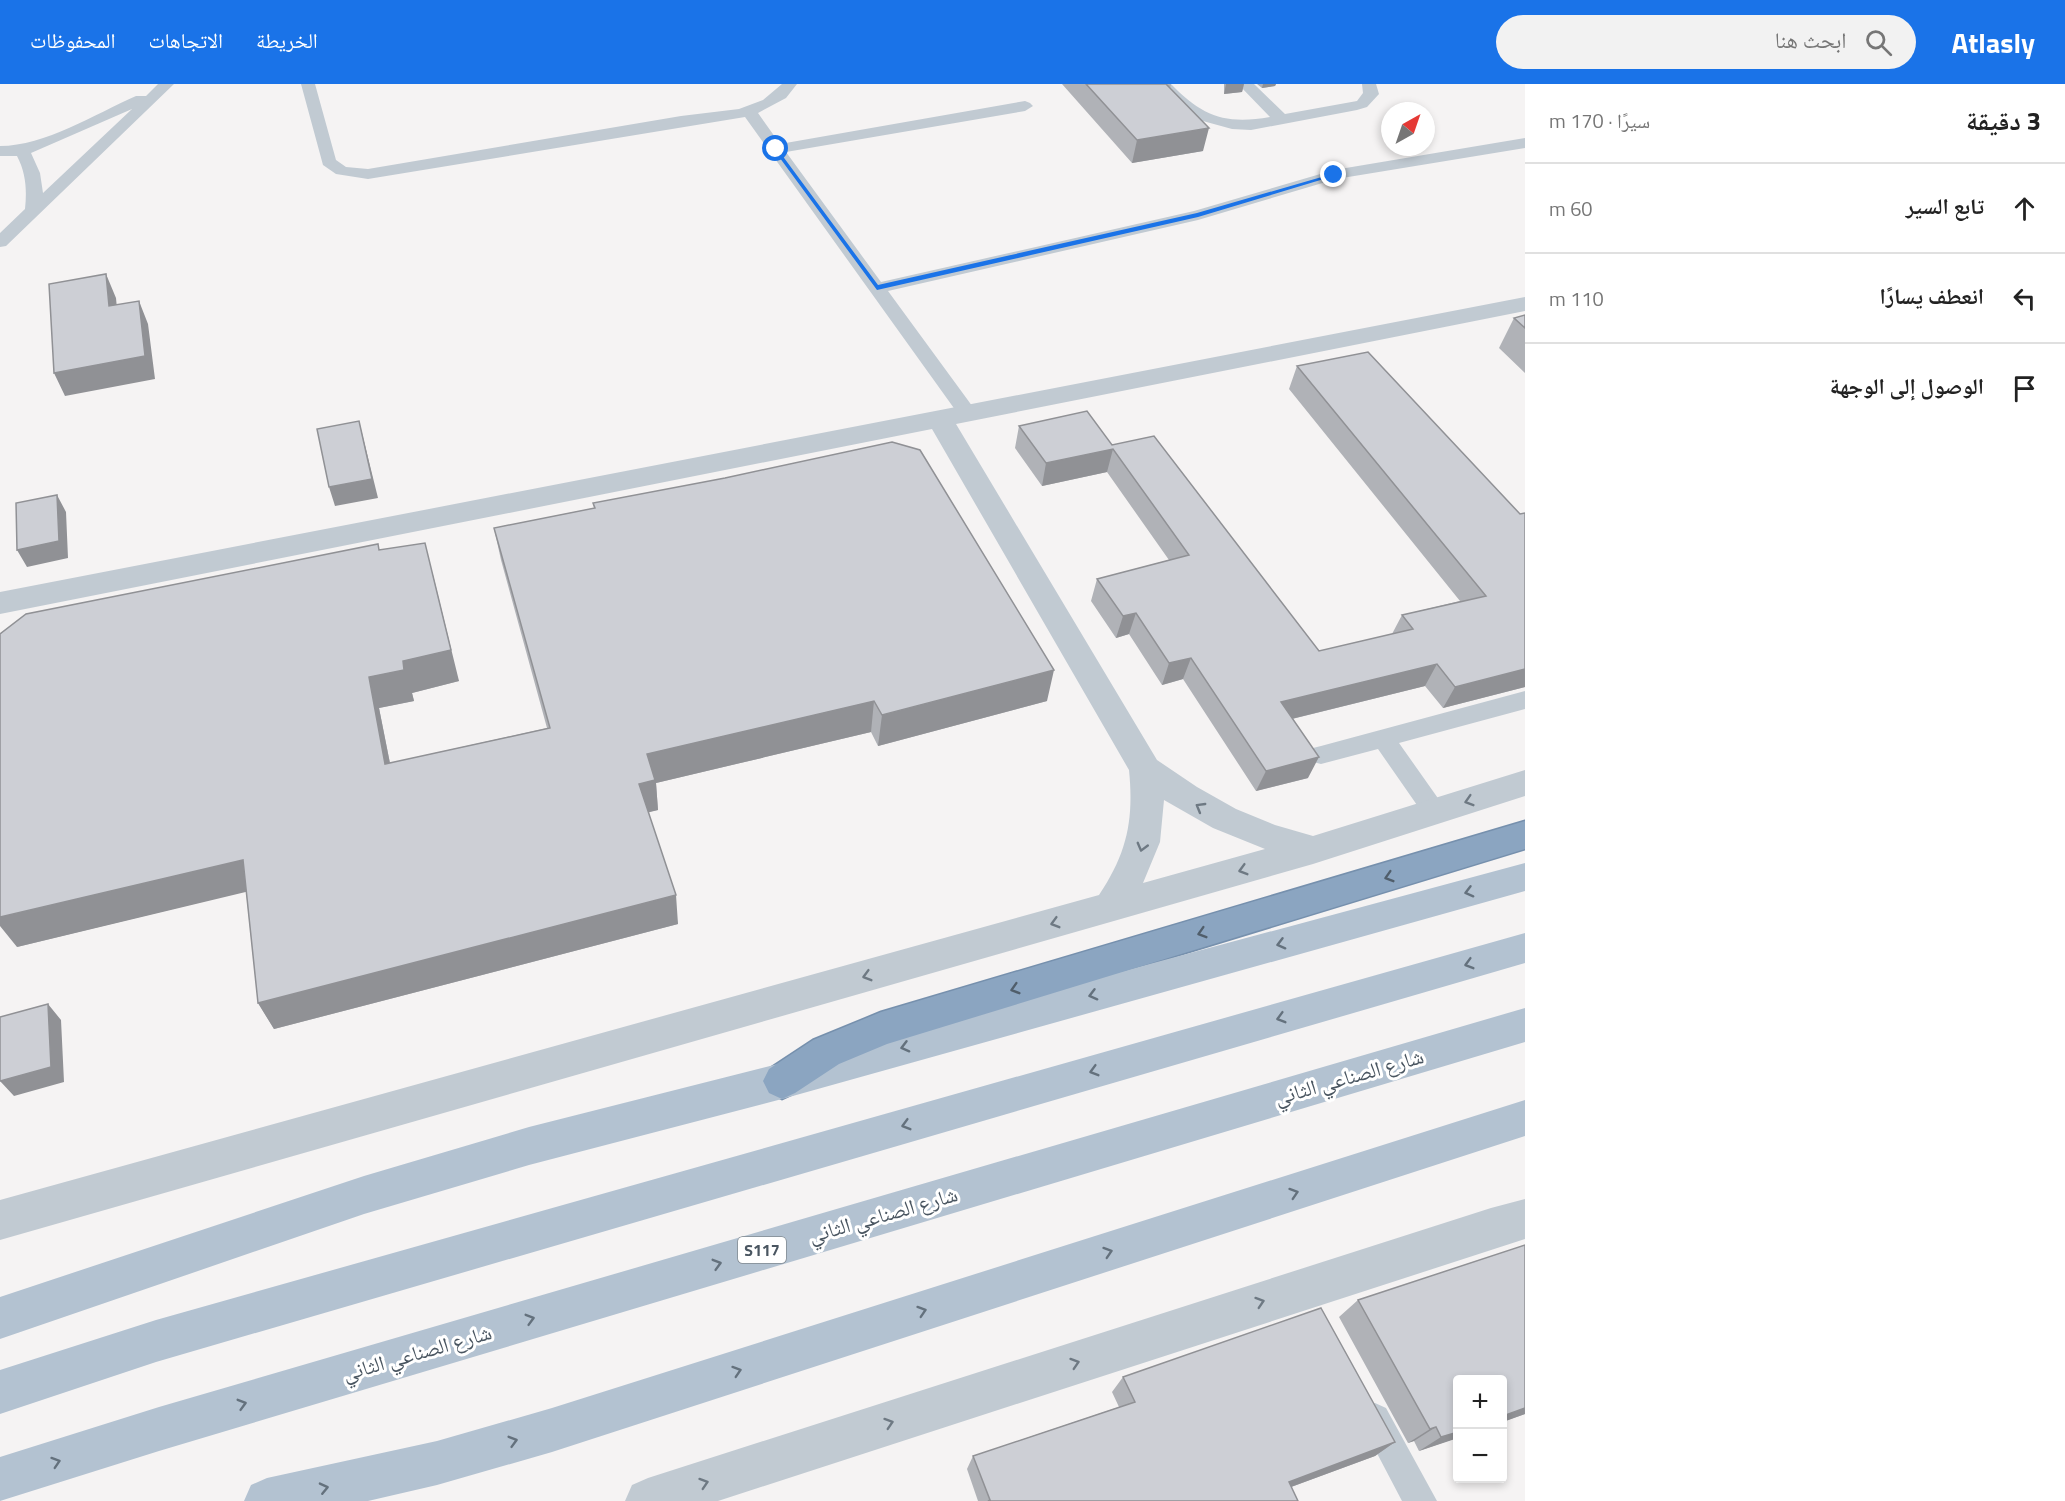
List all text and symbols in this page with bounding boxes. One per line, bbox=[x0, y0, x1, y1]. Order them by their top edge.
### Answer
search box bbox=[1496, 15, 1916, 69]
text: Atlasly bbox=[1952, 21, 2035, 64]
text: ابحث هنا bbox=[1775, 23, 1847, 57]
text: المحفوظات bbox=[30, 24, 115, 56]
text: الاتجاهات bbox=[148, 24, 223, 56]
text: الخريطة bbox=[256, 24, 318, 56]
icon: search bbox=[1862, 26, 1895, 59]
text: 3 دقيقة bbox=[1966, 101, 2041, 140]
north arrow bbox=[1381, 102, 1435, 156]
text: سيرًا · 170 m bbox=[1549, 105, 1650, 136]
route start bbox=[762, 135, 788, 161]
route end bbox=[1320, 161, 1346, 187]
text: تابع السير bbox=[1906, 189, 1984, 223]
icon: ahead bbox=[2008, 192, 2041, 225]
text: 60 m bbox=[1549, 193, 1593, 224]
text: انعطف يسارًا bbox=[1879, 279, 1984, 313]
icon: left bbox=[2008, 282, 2041, 315]
text: 110 m bbox=[1549, 283, 1604, 314]
text: الوصول إلى الوجهة bbox=[1830, 369, 1984, 403]
icon: arrive bbox=[2008, 372, 2041, 405]
one-way arrow bbox=[1464, 794, 1475, 806]
one-way arrow bbox=[1196, 803, 1206, 814]
one-way arrow bbox=[1137, 842, 1150, 852]
one-way arrow bbox=[1238, 863, 1248, 875]
one-way arrow bbox=[1384, 870, 1395, 882]
one-way arrow bbox=[1464, 885, 1474, 897]
one-way arrow bbox=[1050, 916, 1061, 928]
one-way arrow bbox=[1197, 926, 1208, 938]
one-way arrow bbox=[1276, 937, 1286, 949]
one-way arrow bbox=[1464, 957, 1475, 969]
one-way arrow bbox=[862, 969, 873, 981]
one-way arrow bbox=[1010, 982, 1021, 994]
one-way arrow bbox=[1088, 988, 1098, 1001]
one-way arrow bbox=[1276, 1011, 1287, 1023]
street label: شارع الصناعي الثاني bbox=[1270, 1039, 1427, 1114]
one-way arrow bbox=[900, 1040, 910, 1052]
one-way arrow bbox=[1089, 1064, 1099, 1077]
one-way arrow bbox=[901, 1118, 912, 1130]
street label: شارع الصناعي الثاني bbox=[804, 1177, 961, 1252]
one-way arrow bbox=[1288, 1187, 1299, 1200]
road number: S117 bbox=[738, 1237, 786, 1263]
one-way arrow bbox=[1102, 1247, 1113, 1259]
one-way arrow bbox=[711, 1259, 722, 1271]
one-way arrow bbox=[1254, 1297, 1265, 1310]
one-way arrow bbox=[916, 1306, 927, 1319]
one-way arrow bbox=[524, 1314, 535, 1326]
street label: شارع الصناعي الثاني bbox=[338, 1315, 495, 1390]
one-way arrow bbox=[1069, 1357, 1080, 1370]
one-way arrow bbox=[731, 1366, 742, 1378]
map controls bbox=[1453, 1375, 1507, 1483]
button: + bbox=[1453, 1375, 1507, 1429]
one-way arrow bbox=[236, 1399, 247, 1411]
one-way arrow bbox=[883, 1418, 894, 1430]
button: − bbox=[1453, 1429, 1507, 1483]
one-way arrow bbox=[507, 1436, 518, 1448]
one-way arrow bbox=[50, 1457, 61, 1469]
one-way arrow bbox=[698, 1478, 709, 1490]
one-way arrow bbox=[319, 1483, 329, 1496]

